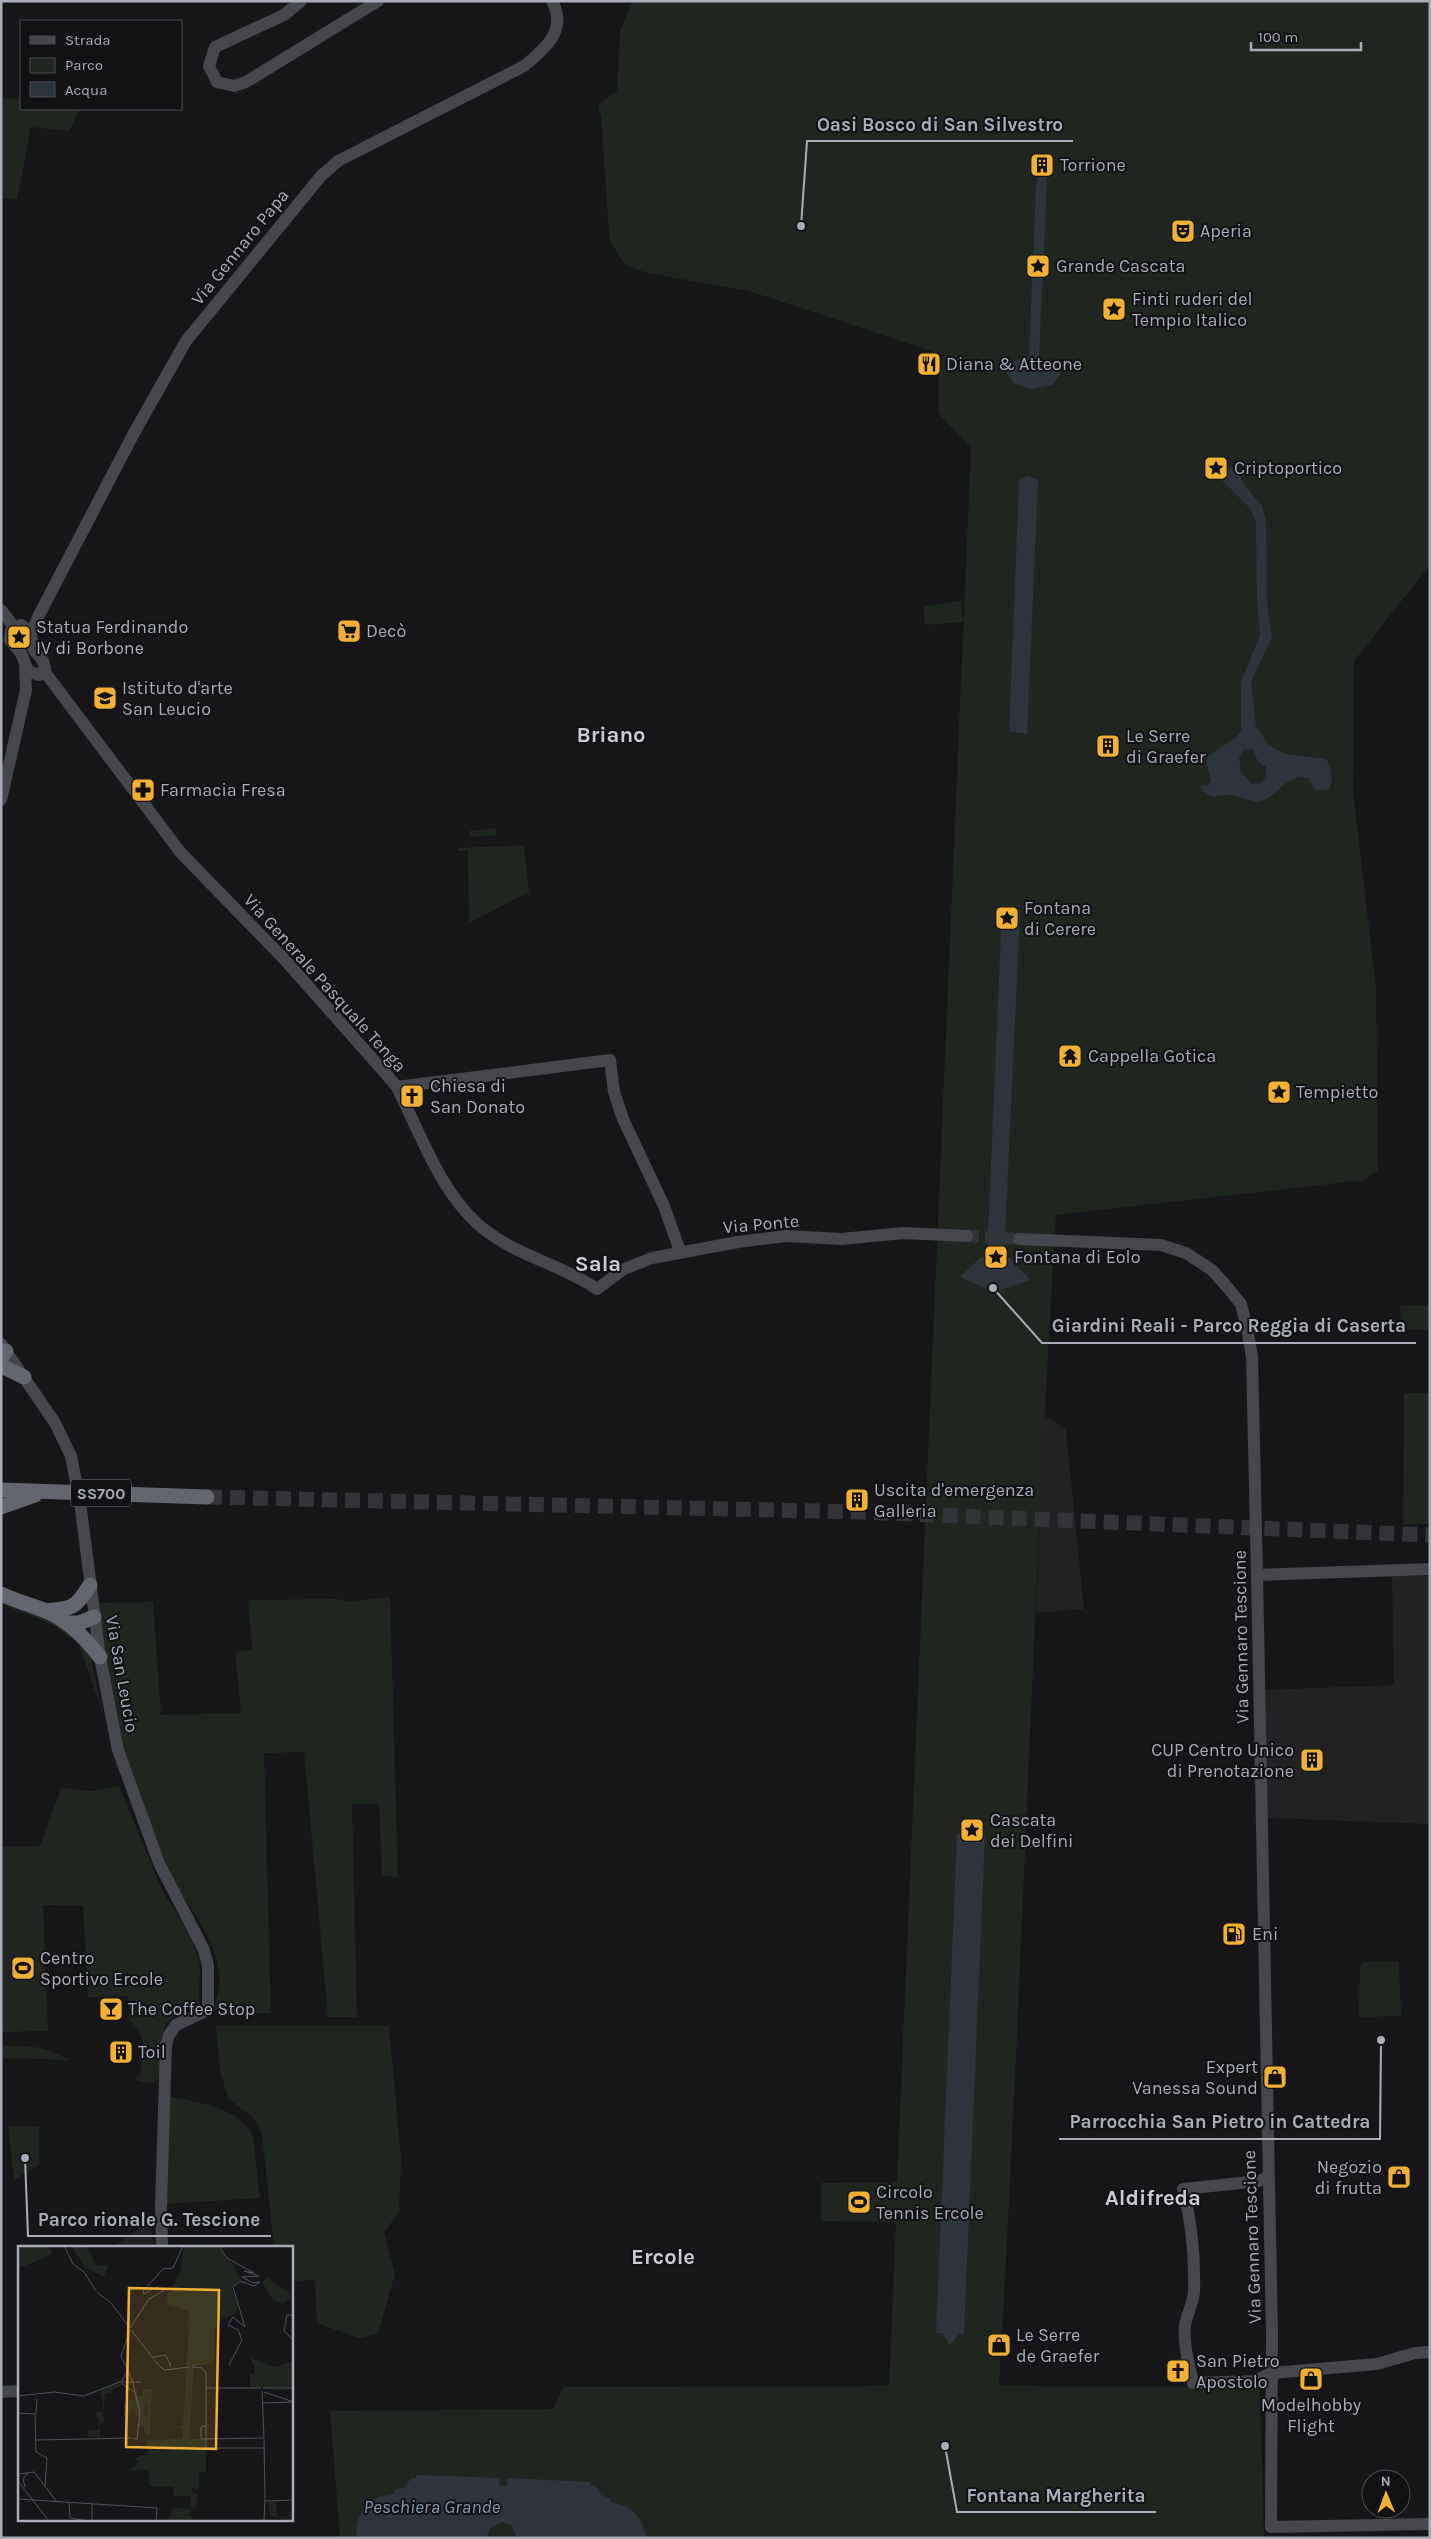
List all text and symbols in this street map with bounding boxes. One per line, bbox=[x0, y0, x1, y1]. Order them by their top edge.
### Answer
legend bbox=[20, 20, 182, 110]
scale bar bbox=[1251, 20, 1361, 52]
text: 100 m bbox=[1258, 28, 1298, 46]
text: Strada bbox=[65, 31, 111, 49]
text: Parco bbox=[65, 56, 103, 74]
text: Acqua bbox=[65, 81, 107, 99]
callout: Oasi Bosco di San Silvestro bbox=[807, 107, 1073, 141]
text: Oasi Bosco di San Silvestro bbox=[817, 114, 1063, 136]
building icon: Torrione bbox=[1029, 152, 1055, 178]
place label: Torrione bbox=[1060, 154, 1126, 176]
street label: Via Gennaro Papa bbox=[186, 184, 294, 310]
theatre icon: Aperia bbox=[1170, 218, 1196, 244]
place label: Aperia bbox=[1200, 220, 1252, 242]
place icon: Grande Cascata bbox=[1025, 253, 1051, 279]
place label: Grande Cascata bbox=[1056, 255, 1185, 277]
place label: Finti ruderi del Tempio Italico bbox=[1132, 288, 1252, 331]
place icon: Finti ruderi del Tempio Italico bbox=[1101, 296, 1127, 322]
restaurant icon: Diana & Atteone bbox=[916, 351, 942, 377]
place label: Diana & Atteone bbox=[946, 353, 1082, 375]
place icon: Criptoportico bbox=[1203, 455, 1229, 481]
place label: Criptoportico bbox=[1234, 457, 1342, 479]
place label: Statua Ferdinando IV di Borbone bbox=[36, 616, 188, 659]
supermarket icon: Decò bbox=[336, 618, 362, 644]
place label: Decò bbox=[366, 620, 406, 642]
place icon: Statua Ferdinando IV di Borbone bbox=[6, 624, 32, 650]
place label: Istituto d'arte San Leucio bbox=[122, 677, 233, 720]
school or university icon: Istituto d'arte San Leucio bbox=[92, 685, 118, 711]
district label: Briano bbox=[576, 722, 646, 748]
place label: Le Serre di Graefer bbox=[1126, 725, 1206, 768]
building icon: Le Serre di Graefer bbox=[1095, 733, 1121, 759]
pharmacy icon: Farmacia Fresa bbox=[130, 777, 156, 803]
place label: Farmacia Fresa bbox=[160, 779, 286, 801]
street label: Via Generale Pasquale Tenga bbox=[239, 889, 411, 1077]
place label: Fontana di Cerere bbox=[1024, 897, 1096, 940]
place icon: Fontana di Cerere bbox=[994, 905, 1020, 931]
temple icon: Cappella Gotica bbox=[1057, 1043, 1083, 1069]
place label: Cappella Gotica bbox=[1088, 1045, 1216, 1067]
place label: Chiesa di San Donato bbox=[430, 1075, 525, 1118]
place icon: Tempietto bbox=[1266, 1079, 1292, 1105]
place label: Tempietto bbox=[1296, 1081, 1378, 1103]
church icon: Chiesa di San Donato bbox=[399, 1083, 425, 1109]
street label: Via Ponte bbox=[722, 1210, 800, 1238]
place icon: Fontana di Eolo bbox=[983, 1244, 1009, 1270]
place label: Fontana di Eolo bbox=[1014, 1246, 1141, 1268]
district label: Sala bbox=[575, 1251, 621, 1277]
callout: Giardini Reali - Parco Reggia di Caserta bbox=[1042, 1309, 1416, 1343]
text: Giardini Reali - Parco Reggia di Caserta bbox=[1052, 1315, 1406, 1337]
place label: Uscita d'emergenza Galleria bbox=[874, 1479, 1034, 1522]
road number: SS700 bbox=[71, 1480, 131, 1506]
building icon: Uscita d'emergenza Galleria bbox=[844, 1487, 870, 1513]
street label: Via Gennaro Tescione bbox=[1228, 1550, 1254, 1724]
street label: Via San Leucio bbox=[101, 1614, 143, 1734]
place label: CUP Centro Unico di Prenotazione bbox=[1151, 1739, 1294, 1782]
building icon: CUP Centro Unico di Prenotazione bbox=[1299, 1747, 1325, 1773]
place label: Cascata dei Delfini bbox=[990, 1809, 1073, 1852]
place icon: Cascata dei Delfini bbox=[959, 1817, 985, 1843]
fuel station icon: Eni bbox=[1221, 1921, 1247, 1947]
place label: Eni bbox=[1252, 1923, 1278, 1945]
place label: Centro Sportivo Ercole bbox=[40, 1947, 163, 1990]
sports icon: Centro Sportivo Ercole bbox=[10, 1955, 36, 1981]
bar icon: The Coffee Stop bbox=[98, 1996, 124, 2022]
place label: The Coffee Stop bbox=[128, 1998, 255, 2020]
building icon: Toil bbox=[108, 2039, 134, 2065]
place label: Toil bbox=[138, 2041, 166, 2063]
place label: Expert Vanessa Sound bbox=[1132, 2056, 1258, 2099]
shop icon: Expert Vanessa Sound bbox=[1262, 2064, 1288, 2090]
callout: Parrocchia San Pietro in Cattedra bbox=[1059, 2105, 1380, 2139]
text: Parrocchia San Pietro in Cattedra bbox=[1070, 2111, 1370, 2133]
street label: Via Gennaro Tescione bbox=[1238, 2150, 1266, 2324]
place label: Negozio di frutta bbox=[1315, 2156, 1382, 2199]
shop icon: Negozio di frutta bbox=[1386, 2164, 1412, 2190]
place label: Circolo Tennis Ercole bbox=[876, 2181, 984, 2224]
district label: Aldifreda bbox=[1105, 2185, 1201, 2211]
sports icon: Circolo Tennis Ercole bbox=[846, 2189, 872, 2215]
callout: Parco rionale G. Tescione bbox=[28, 2202, 271, 2236]
text: Parco rionale G. Tescione bbox=[38, 2209, 260, 2231]
district label: Ercole bbox=[631, 2244, 695, 2270]
inset map bbox=[18, 2246, 292, 2522]
place label: Le Serre de Graefer bbox=[1016, 2324, 1100, 2367]
shop icon: Le Serre de Graefer bbox=[986, 2332, 1012, 2358]
place label: San Pietro Apostolo bbox=[1196, 2350, 1280, 2393]
church icon: San Pietro Apostolo bbox=[1165, 2358, 1191, 2384]
shop icon: Modelhobby Flight bbox=[1298, 2366, 1324, 2392]
place label: Modelhobby Flight bbox=[1261, 2394, 1362, 2437]
north arrow bbox=[1361, 2469, 1411, 2519]
text: N bbox=[1381, 2473, 1391, 2490]
callout: Fontana Margherita bbox=[957, 2478, 1156, 2512]
text: Fontana Margherita bbox=[966, 2485, 1146, 2507]
water label: Peschiera Grande bbox=[364, 2496, 501, 2518]

